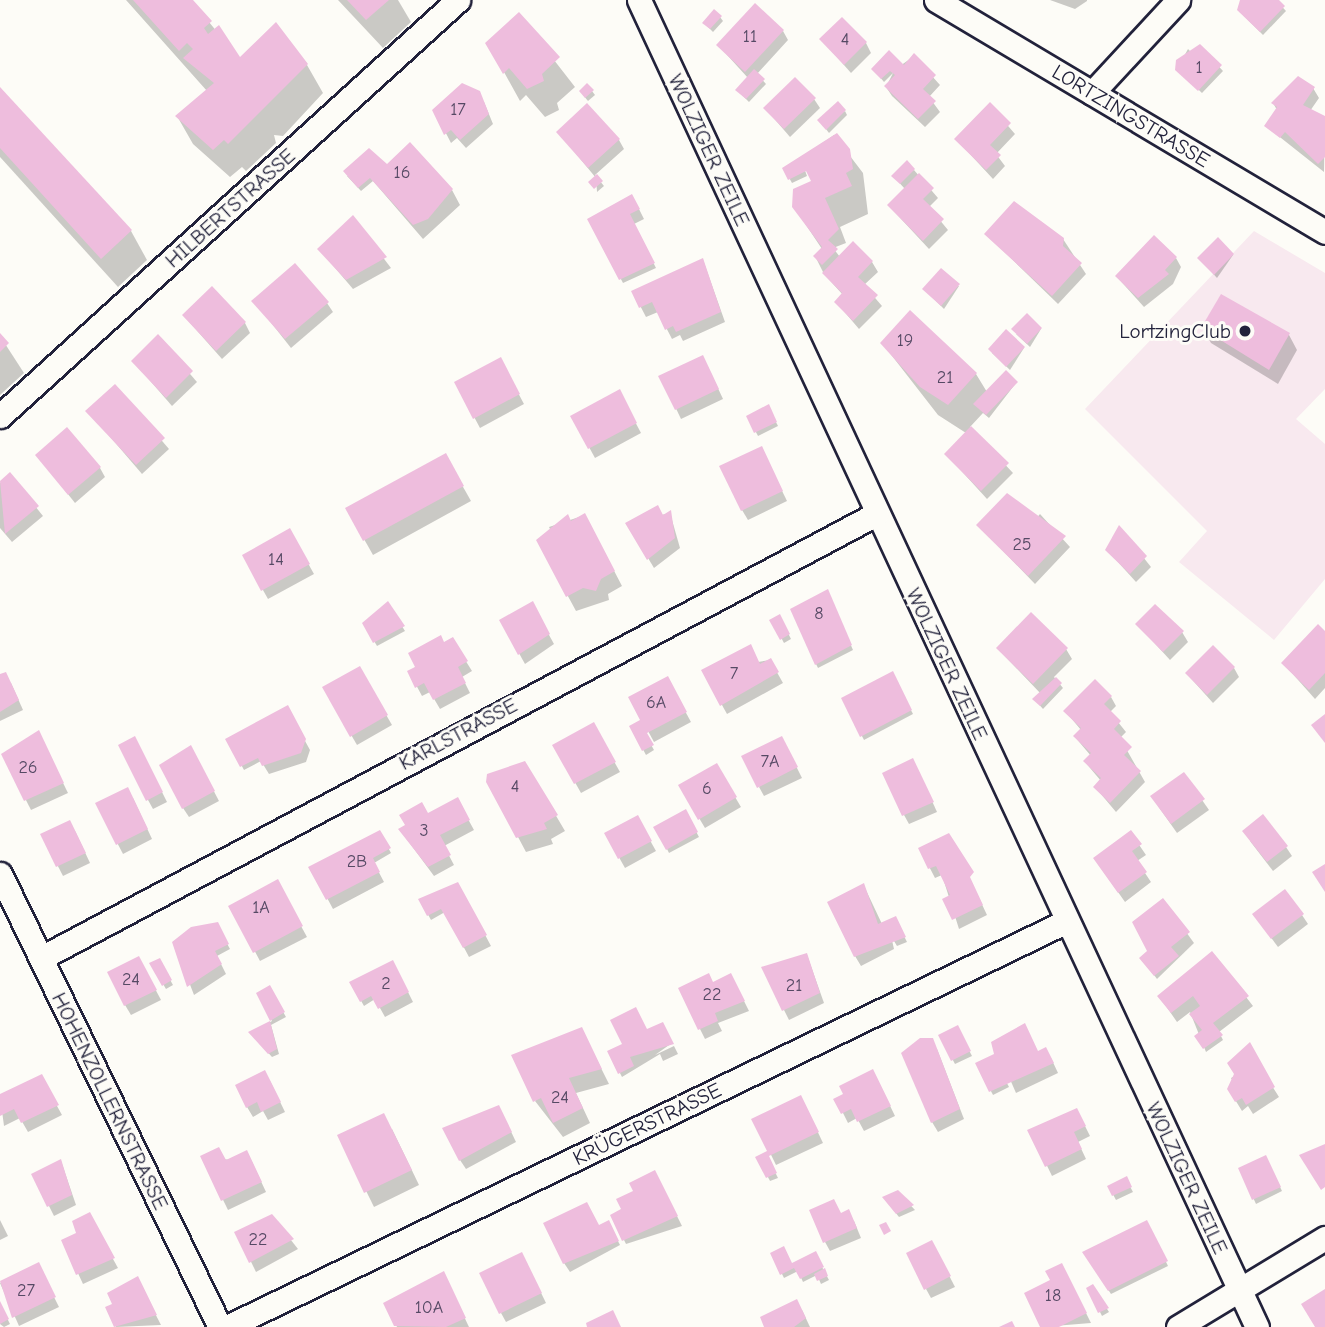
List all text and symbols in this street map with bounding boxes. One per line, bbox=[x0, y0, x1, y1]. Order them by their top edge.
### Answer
house number: 11 bbox=[743, 26, 757, 48]
house number: 4 bbox=[841, 29, 849, 51]
house number: 1 bbox=[1195, 57, 1203, 79]
street label: LORTZINGSTRASSE bbox=[1048, 59, 1214, 173]
street label: WOLZIGER ZEILE bbox=[663, 70, 755, 230]
house number: 17 bbox=[450, 99, 466, 121]
street label: HILBERTSTRASSE bbox=[160, 143, 300, 273]
house number: 16 bbox=[394, 162, 410, 184]
place label: LortzingClub bbox=[1119, 318, 1231, 344]
marker: LortzingClub bbox=[1237, 323, 1253, 339]
house number: 19 bbox=[897, 330, 913, 352]
house number: 21 bbox=[937, 367, 953, 389]
house number: 25 bbox=[1012, 534, 1032, 556]
house number: 14 bbox=[268, 549, 284, 571]
street label: WOLZIGER ZEILE bbox=[901, 584, 993, 744]
house number: 8 bbox=[814, 603, 824, 625]
house number: 7 bbox=[730, 663, 738, 685]
street label: KARLSTRASSE bbox=[395, 692, 521, 776]
house number: 6A bbox=[646, 692, 666, 714]
house number: 7A bbox=[761, 751, 779, 773]
house number: 26 bbox=[18, 757, 38, 779]
house number: 4 bbox=[511, 776, 519, 798]
house number: 6 bbox=[702, 778, 712, 800]
house number: 3 bbox=[419, 820, 429, 842]
house number: 2B bbox=[347, 851, 367, 873]
house number: 1A bbox=[252, 897, 270, 919]
house number: 24 bbox=[122, 969, 140, 991]
house number: 2 bbox=[381, 973, 391, 995]
house number: 21 bbox=[786, 975, 802, 997]
house number: 22 bbox=[703, 984, 721, 1006]
street label: HOHENZOLLERNSTRASSE bbox=[46, 988, 174, 1214]
street label: KRÜGERSTRASSE bbox=[569, 1077, 725, 1171]
house number: 24 bbox=[551, 1087, 569, 1109]
street label: WOLZIGER ZEILE bbox=[1141, 1098, 1233, 1258]
house number: 22 bbox=[249, 1229, 267, 1251]
house number: 27 bbox=[17, 1280, 35, 1302]
house number: 18 bbox=[1045, 1285, 1061, 1307]
house number: 10A bbox=[415, 1297, 443, 1319]

